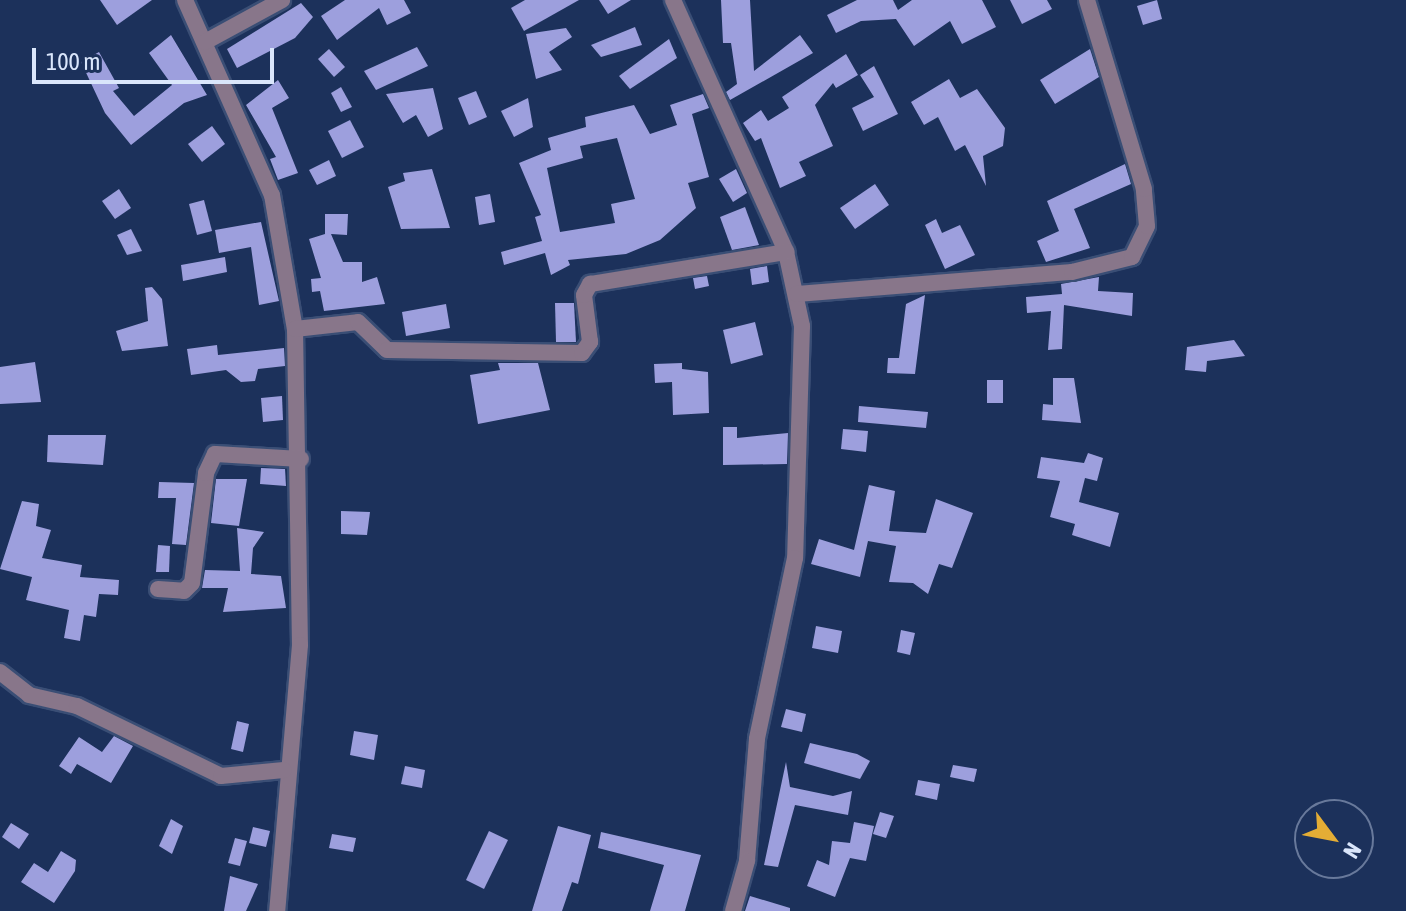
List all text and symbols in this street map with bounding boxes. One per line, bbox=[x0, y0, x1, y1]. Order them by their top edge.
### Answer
scale bar bbox=[36, 32, 278, 82]
text: 100 m bbox=[46, 48, 100, 75]
north arrow bbox=[1294, 799, 1374, 879]
text: N bbox=[1338, 838, 1367, 863]

